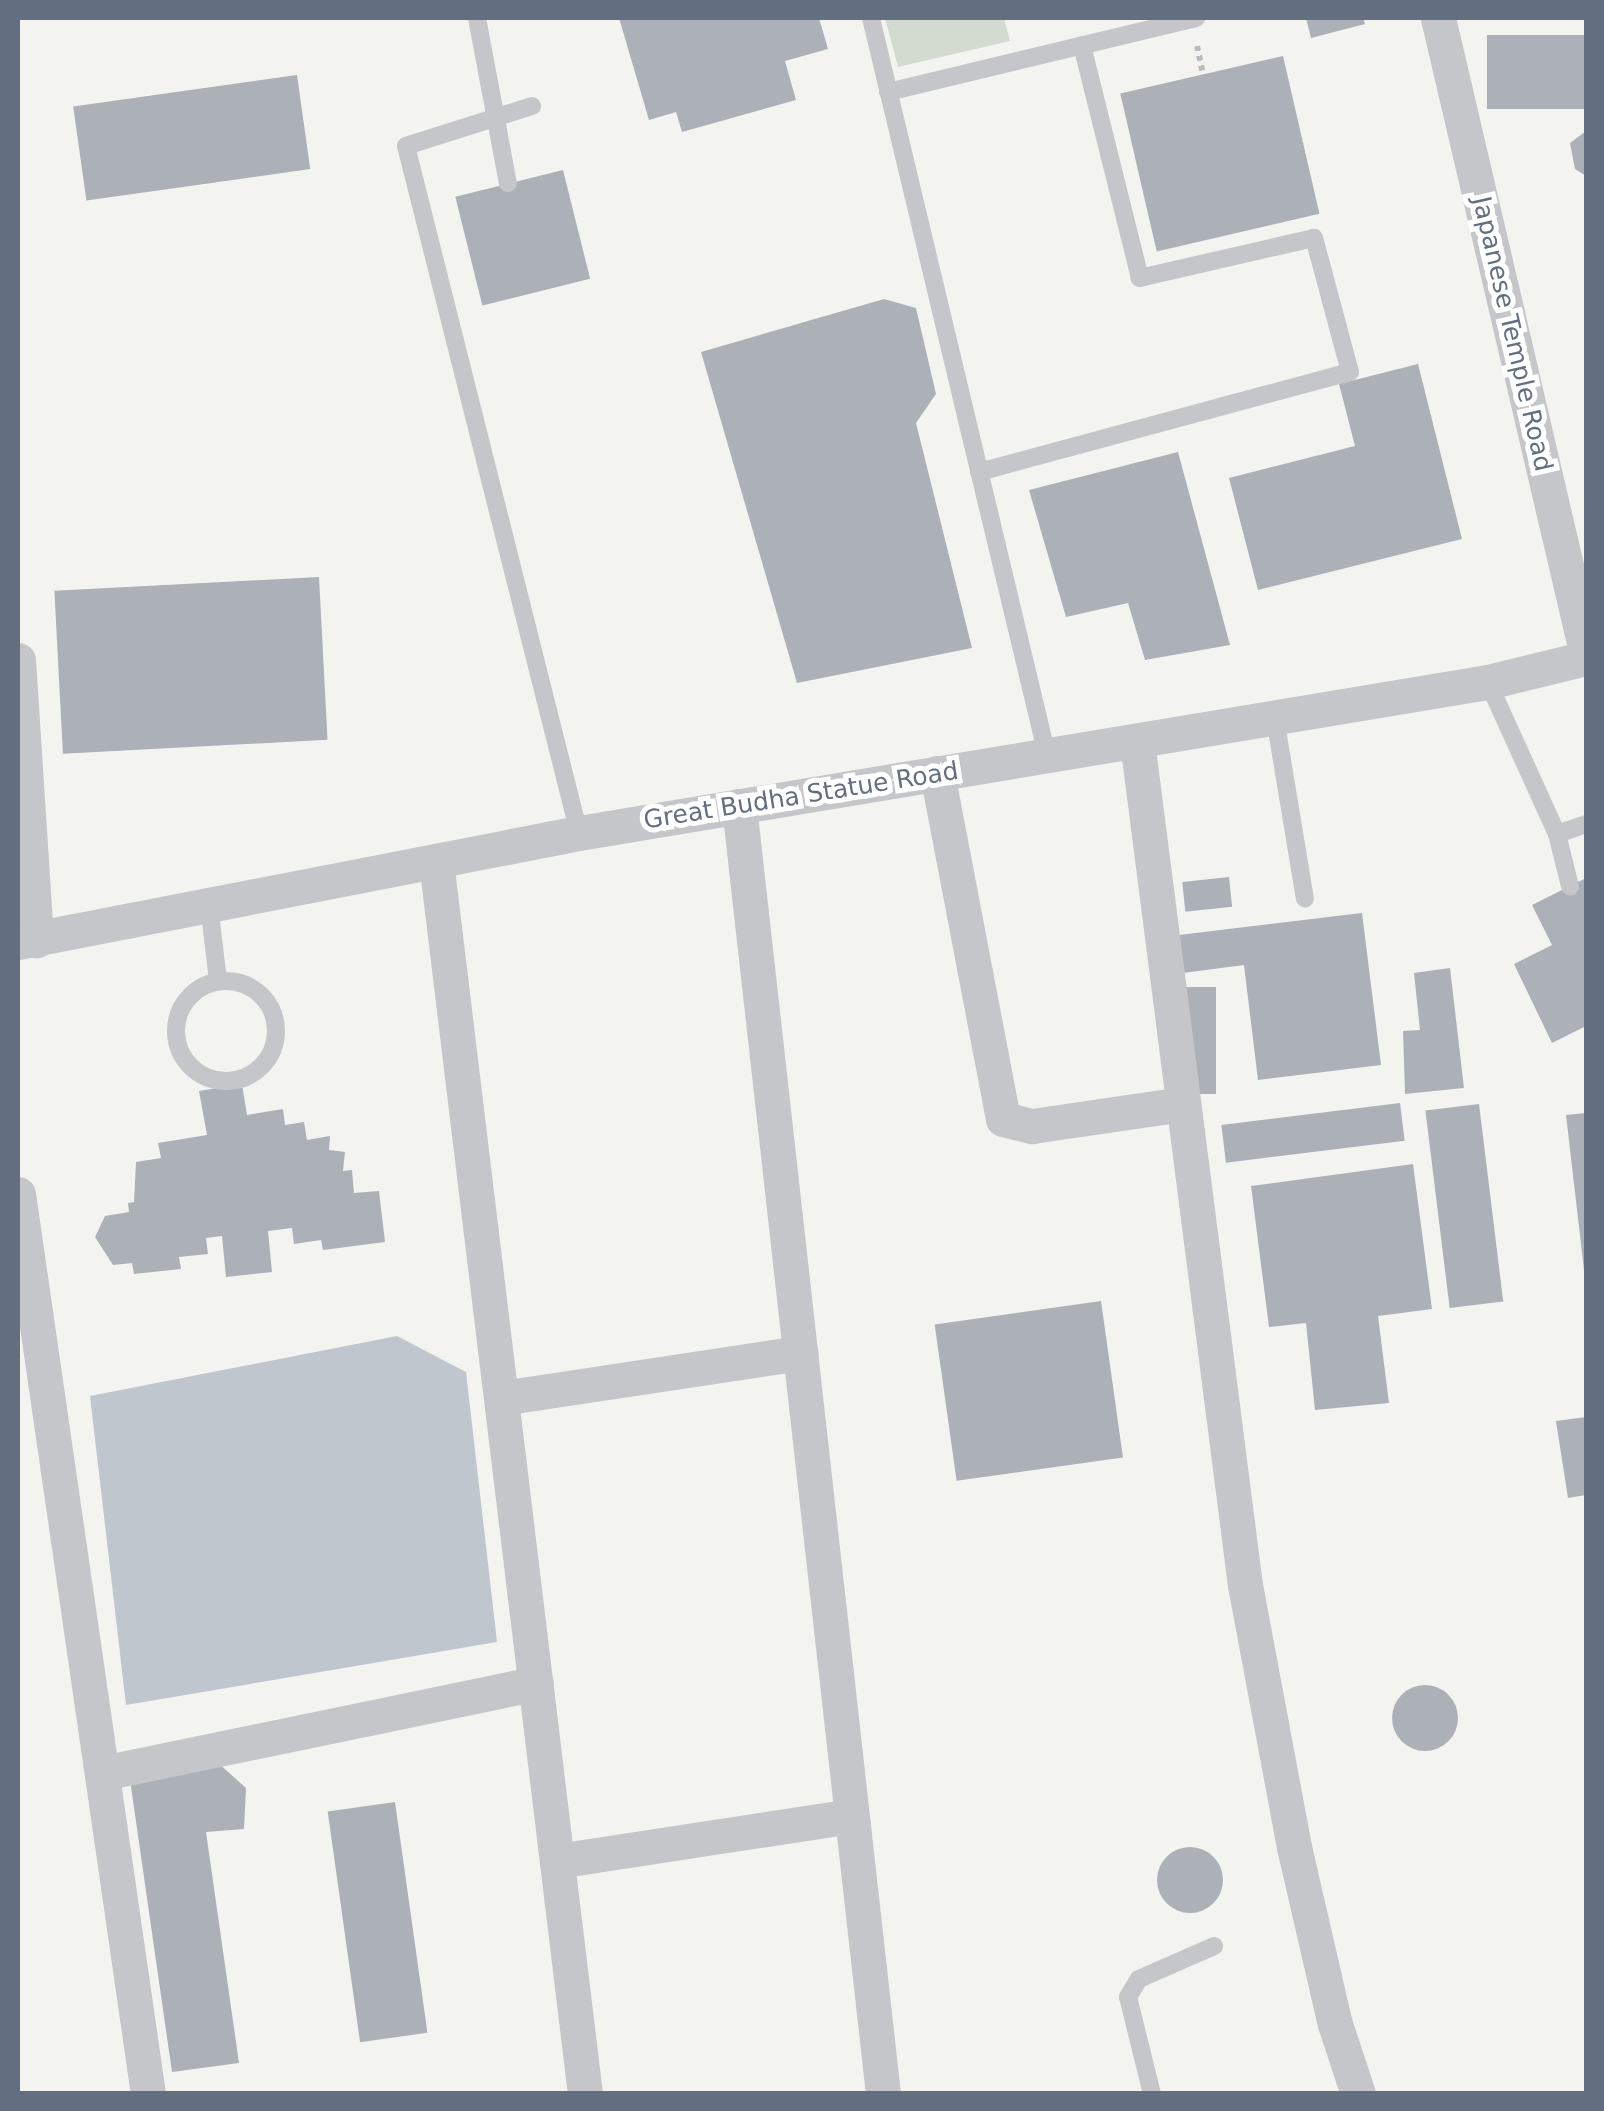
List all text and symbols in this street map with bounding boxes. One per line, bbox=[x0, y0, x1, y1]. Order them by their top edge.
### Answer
street label: Japanese Temple Road bbox=[1466, 194, 1558, 474]
street label: Great Budha Statue Road bbox=[641, 756, 961, 836]

